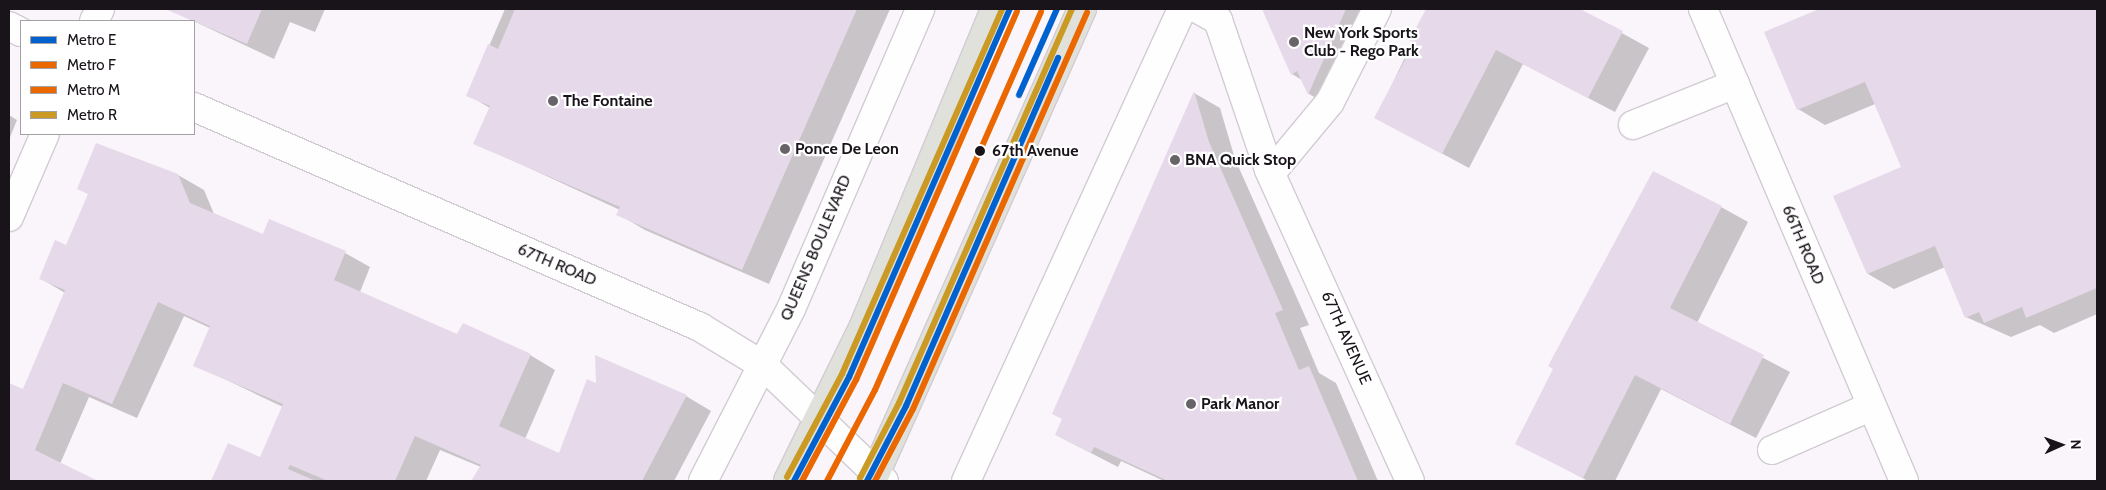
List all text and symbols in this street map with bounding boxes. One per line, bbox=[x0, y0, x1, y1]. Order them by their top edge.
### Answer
legend bbox=[20, 20, 195, 135]
place label: New York Sports Club - Rego Park bbox=[1304, 23, 1419, 61]
text: Metro E bbox=[67, 31, 116, 49]
marker: New York Sports Club - Rego Park bbox=[1288, 36, 1300, 48]
text: Metro F bbox=[67, 56, 116, 74]
text: Metro M bbox=[67, 81, 120, 99]
place label: The Fontaine bbox=[563, 91, 653, 111]
marker: The Fontaine bbox=[547, 95, 559, 107]
text: Metro R bbox=[67, 106, 117, 124]
place label: Ponce De Leon bbox=[795, 139, 899, 159]
place label: 67th Avenue bbox=[992, 141, 1078, 161]
marker: Ponce De Leon bbox=[779, 143, 791, 155]
marker: 67th Avenue bbox=[972, 143, 988, 159]
place label: BNA Quick Stop bbox=[1185, 150, 1296, 170]
marker: BNA Quick Stop bbox=[1169, 154, 1181, 166]
street label: QUEENS BOULEVARD bbox=[777, 172, 855, 324]
street label: 66TH ROAD bbox=[1778, 202, 1828, 288]
street label: 67TH ROAD bbox=[515, 240, 599, 290]
street label: 67TH AVENUE bbox=[1317, 288, 1375, 388]
place label: Park Manor bbox=[1201, 394, 1279, 414]
marker: Park Manor bbox=[1185, 398, 1197, 410]
north arrow bbox=[2036, 420, 2086, 470]
text: N bbox=[2067, 439, 2085, 450]

